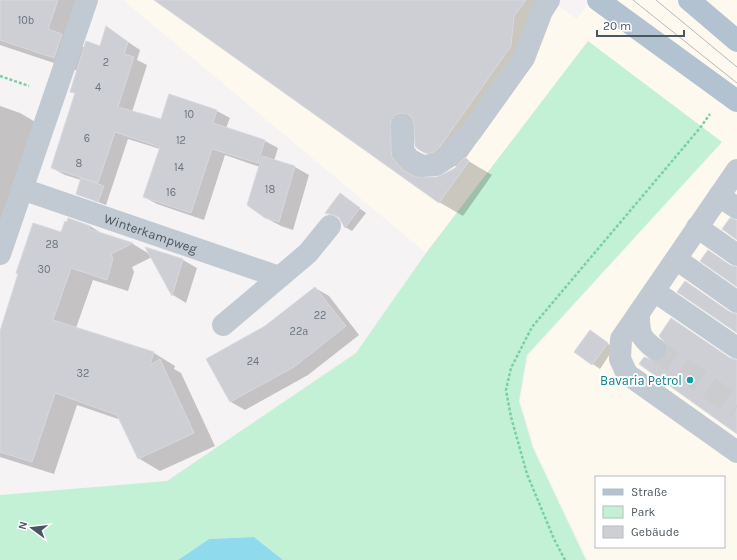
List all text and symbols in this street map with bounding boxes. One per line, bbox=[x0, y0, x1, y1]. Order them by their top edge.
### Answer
scale bar bbox=[597, 12, 684, 38]
house number: 10b bbox=[18, 14, 34, 27]
text: 20 m bbox=[603, 19, 631, 33]
house number: 2 bbox=[103, 56, 109, 69]
house number: 4 bbox=[95, 81, 101, 94]
house number: 10 bbox=[184, 108, 194, 121]
house number: 6 bbox=[84, 132, 90, 145]
house number: 12 bbox=[176, 134, 186, 147]
house number: 8 bbox=[76, 157, 83, 170]
house number: 14 bbox=[174, 161, 184, 174]
house number: 18 bbox=[265, 183, 275, 196]
house number: 16 bbox=[166, 186, 176, 199]
street label: Winterkampweg bbox=[102, 211, 200, 257]
house number: 28 bbox=[45, 238, 59, 251]
house number: 30 bbox=[37, 263, 51, 276]
house number: 22 bbox=[314, 309, 326, 322]
house number: 22a bbox=[290, 325, 308, 338]
house number: 24 bbox=[247, 355, 259, 368]
house number: 32 bbox=[77, 367, 89, 380]
place label: Bavaria Petrol bbox=[600, 373, 682, 388]
marker: Bavaria Petrol bbox=[685, 375, 695, 385]
legend bbox=[595, 476, 725, 548]
text: Straße bbox=[631, 485, 667, 499]
text: Park bbox=[631, 505, 656, 519]
north arrow bbox=[12, 508, 52, 548]
text: N bbox=[16, 520, 30, 531]
text: Gebäude bbox=[631, 525, 679, 539]

